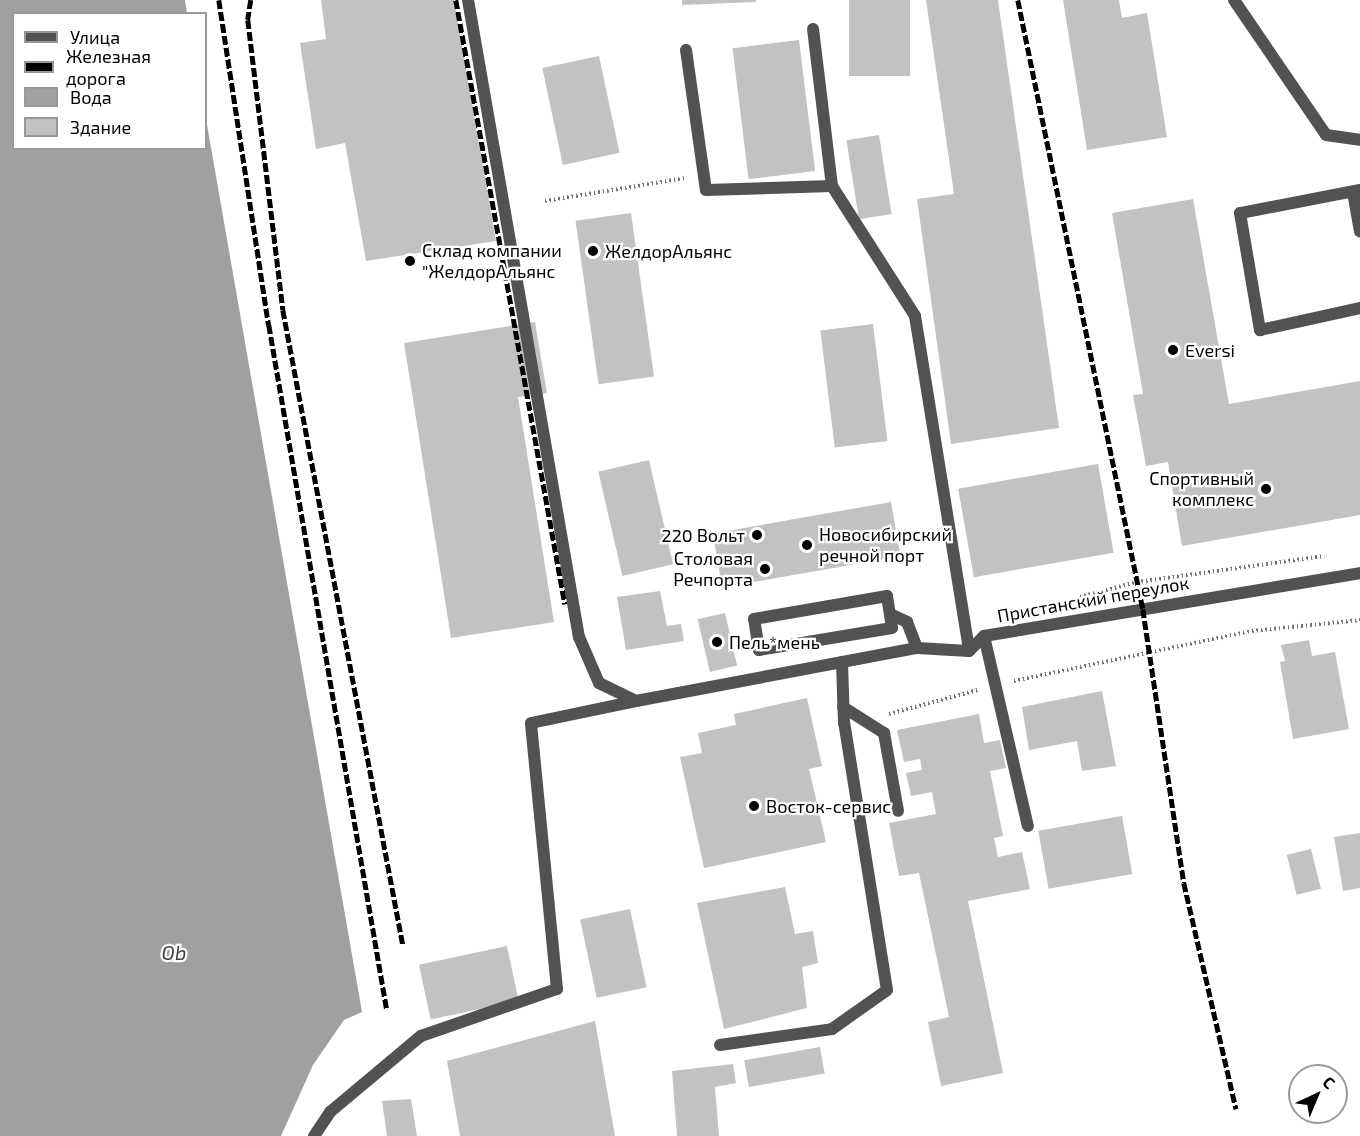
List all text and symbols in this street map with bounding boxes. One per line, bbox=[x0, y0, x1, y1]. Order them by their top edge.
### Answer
legend bbox=[12, 12, 207, 150]
text: Улица bbox=[70, 26, 120, 48]
text: Железная дорога bbox=[66, 45, 151, 89]
text: Вода bbox=[70, 86, 112, 108]
text: Здание bbox=[70, 116, 131, 138]
place label: Склад компании "ЖелдорАльянс bbox=[422, 240, 562, 282]
place label: ЖелдорАльянс bbox=[605, 240, 732, 262]
marker: ЖелдорАльянс bbox=[586, 244, 600, 258]
marker: Склад компании "ЖелдорАльянс bbox=[403, 254, 417, 268]
place label: Eversi bbox=[1185, 339, 1235, 361]
marker: Eversi bbox=[1166, 343, 1180, 357]
place label: Спортивный комплекс bbox=[1149, 468, 1254, 510]
marker: Спортивный комплекс bbox=[1259, 482, 1273, 496]
place label: 220 Вольт bbox=[662, 524, 745, 546]
place label: Новосибирский речной порт bbox=[819, 524, 952, 566]
marker: 220 Вольт bbox=[750, 528, 764, 542]
marker: Новосибирский речной порт bbox=[800, 538, 814, 552]
place label: Столовая Речпорта bbox=[673, 548, 753, 590]
marker: Столовая Речпорта bbox=[758, 562, 772, 576]
street label: Пристанский переулок bbox=[996, 572, 1190, 626]
place label: Пель*мень bbox=[729, 631, 820, 653]
marker: Пель*мень bbox=[710, 635, 724, 649]
place label: Восток-сервис bbox=[766, 795, 891, 817]
marker: Восток-сервис bbox=[747, 799, 761, 813]
water label: Ob bbox=[162, 940, 186, 964]
north arrow bbox=[1288, 1064, 1348, 1124]
text: С bbox=[1319, 1072, 1339, 1092]

